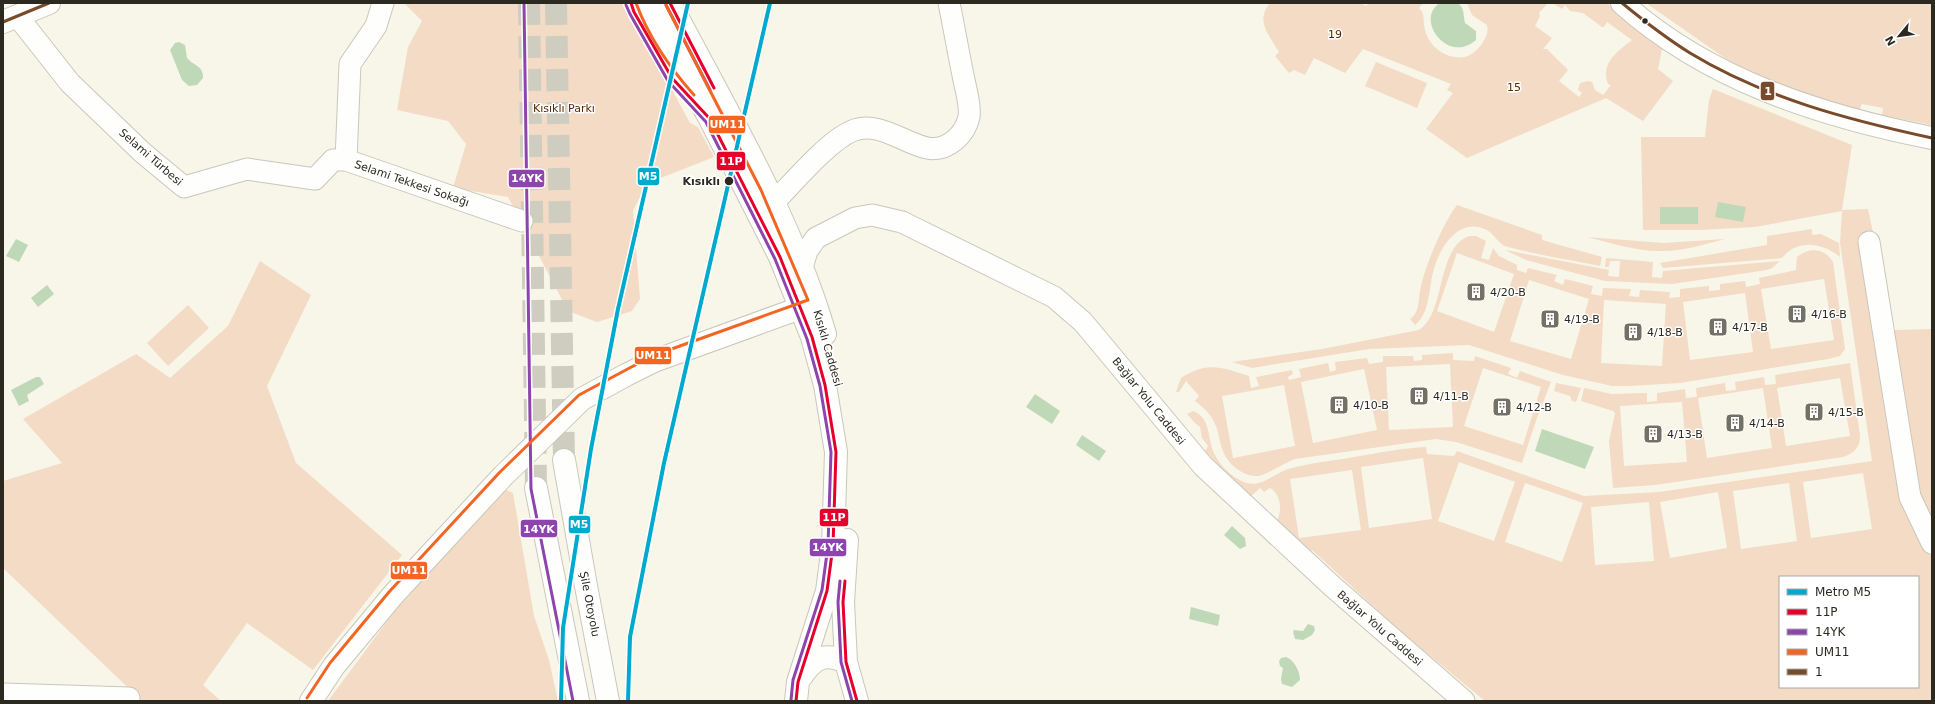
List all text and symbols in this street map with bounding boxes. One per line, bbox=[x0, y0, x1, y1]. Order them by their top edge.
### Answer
unlabelled marker bbox=[1640, 16, 1650, 26]
north arrow bbox=[1879, 16, 1919, 56]
park label: 19 bbox=[1328, 28, 1342, 41]
text: N bbox=[1883, 33, 1899, 48]
park label: 15 bbox=[1507, 81, 1521, 94]
line badge: 1 bbox=[1760, 81, 1775, 101]
text: 1 bbox=[1764, 85, 1772, 98]
park label: Kısıklı Parkı bbox=[533, 102, 595, 115]
line badge: UM11 bbox=[708, 115, 746, 134]
text: UM11 bbox=[709, 118, 745, 131]
street label: Selami Türbesi bbox=[116, 126, 185, 189]
line badge: 11P bbox=[716, 151, 746, 171]
text: 11P bbox=[719, 155, 743, 168]
street label: Selami Tekkesi Sokağı bbox=[353, 158, 471, 209]
line badge: M5 bbox=[637, 167, 660, 186]
line badge: 14YK bbox=[508, 169, 545, 188]
text: M5 bbox=[639, 170, 657, 183]
text: 14YK bbox=[511, 172, 543, 185]
place label: Kısıklı bbox=[683, 175, 720, 188]
marker: Kısıklı bbox=[723, 175, 735, 187]
building icon: 4/20-B bbox=[1465, 281, 1487, 303]
place label: 4/20-B bbox=[1490, 286, 1526, 299]
building icon: 4/16-B bbox=[1786, 303, 1808, 325]
street label: Kısıklı Caddesi bbox=[810, 308, 845, 388]
building icon: 4/19-B bbox=[1539, 308, 1561, 330]
place label: 4/16-B bbox=[1811, 308, 1847, 321]
place label: 4/19-B bbox=[1564, 313, 1600, 326]
building icon: 4/17-B bbox=[1707, 316, 1729, 338]
building icon: 4/18-B bbox=[1622, 321, 1644, 343]
place label: 4/17-B bbox=[1732, 321, 1768, 334]
place label: 4/18-B bbox=[1647, 326, 1683, 339]
line badge: UM11 bbox=[634, 346, 672, 365]
text: UM11 bbox=[635, 349, 671, 362]
street label: Bağlar Yolu Caddesi bbox=[1109, 355, 1188, 448]
building icon: 4/11-B bbox=[1408, 385, 1430, 407]
place label: 4/11-B bbox=[1433, 390, 1469, 403]
building icon: 4/10-B bbox=[1328, 394, 1350, 416]
building icon: 4/12-B bbox=[1491, 396, 1513, 418]
place label: 4/10-B bbox=[1353, 399, 1389, 412]
place label: 4/12-B bbox=[1516, 401, 1552, 414]
building icon: 4/15-B bbox=[1803, 401, 1825, 423]
place label: 4/15-B bbox=[1828, 406, 1864, 419]
building icon: 4/14-B bbox=[1724, 412, 1746, 434]
place label: 4/14-B bbox=[1749, 417, 1785, 430]
building icon: 4/13-B bbox=[1642, 423, 1664, 445]
place label: 4/13-B bbox=[1667, 428, 1703, 441]
line badge: 11P bbox=[819, 508, 849, 527]
text: 11P bbox=[822, 511, 846, 524]
line badge: M5 bbox=[568, 515, 591, 534]
text: M5 bbox=[570, 518, 588, 531]
line badge: 14YK bbox=[520, 519, 558, 538]
text: 14YK bbox=[523, 523, 555, 536]
line badge: 14YK bbox=[809, 538, 847, 557]
text: 14YK bbox=[812, 541, 844, 554]
line badge: UM11 bbox=[390, 561, 428, 580]
text: UM11 bbox=[391, 564, 427, 577]
street label: Şile Otoyolu bbox=[577, 570, 602, 638]
legend bbox=[1779, 576, 1919, 688]
text: Metro M5 bbox=[1815, 585, 1871, 599]
street label: Bağlar Yolu Caddesi bbox=[1334, 588, 1425, 669]
text: 11P bbox=[1815, 605, 1838, 619]
text: 14YK bbox=[1815, 625, 1847, 639]
text: UM11 bbox=[1815, 645, 1849, 659]
text: 1 bbox=[1815, 665, 1823, 679]

